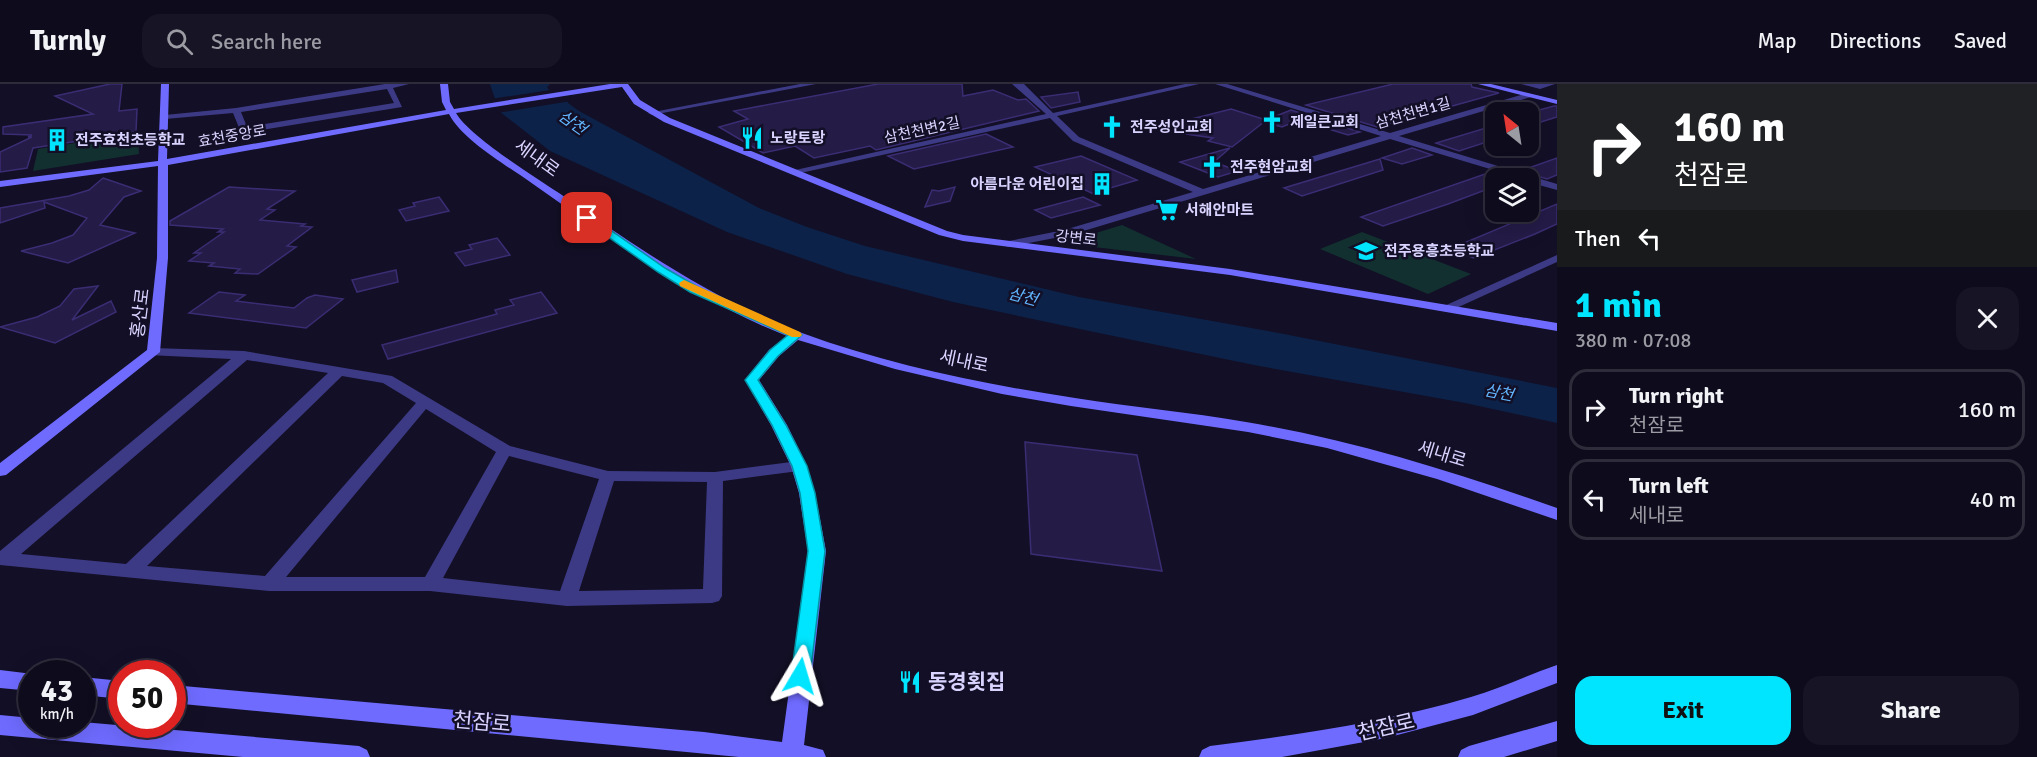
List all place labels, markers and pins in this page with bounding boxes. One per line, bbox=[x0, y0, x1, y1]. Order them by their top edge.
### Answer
church icon: 제일큰교회 bbox=[1259, 109, 1285, 135]
place label: 제일큰교회 bbox=[1290, 113, 1359, 131]
church icon: 전주성인교회 bbox=[1099, 114, 1125, 140]
place label: 전주성인교회 bbox=[1130, 118, 1213, 136]
restaurant icon: 노랑토랑 bbox=[739, 125, 765, 151]
building icon: 전주효천초등학교 bbox=[44, 127, 70, 153]
place label: 노랑토랑 bbox=[770, 129, 825, 147]
place label: 전주효천초등학교 bbox=[75, 131, 186, 149]
church icon: 전주현암교회 bbox=[1199, 154, 1225, 180]
place label: 전주현암교회 bbox=[1230, 158, 1313, 176]
building icon: 아름다운 어린이집 bbox=[1089, 171, 1115, 197]
place label: 아름다운 어린이집 bbox=[970, 175, 1084, 193]
pin bbox=[561, 192, 612, 243]
supermarket icon: 서해안마트 bbox=[1154, 197, 1180, 223]
place label: 서해안마트 bbox=[1185, 201, 1254, 219]
school or university icon: 전주용흥초등학교 bbox=[1353, 238, 1379, 264]
place label: 전주용흥초등학교 bbox=[1384, 242, 1495, 260]
restaurant icon: 동경횟집 bbox=[897, 669, 923, 695]
place label: 동경횟집 bbox=[928, 669, 1005, 695]

